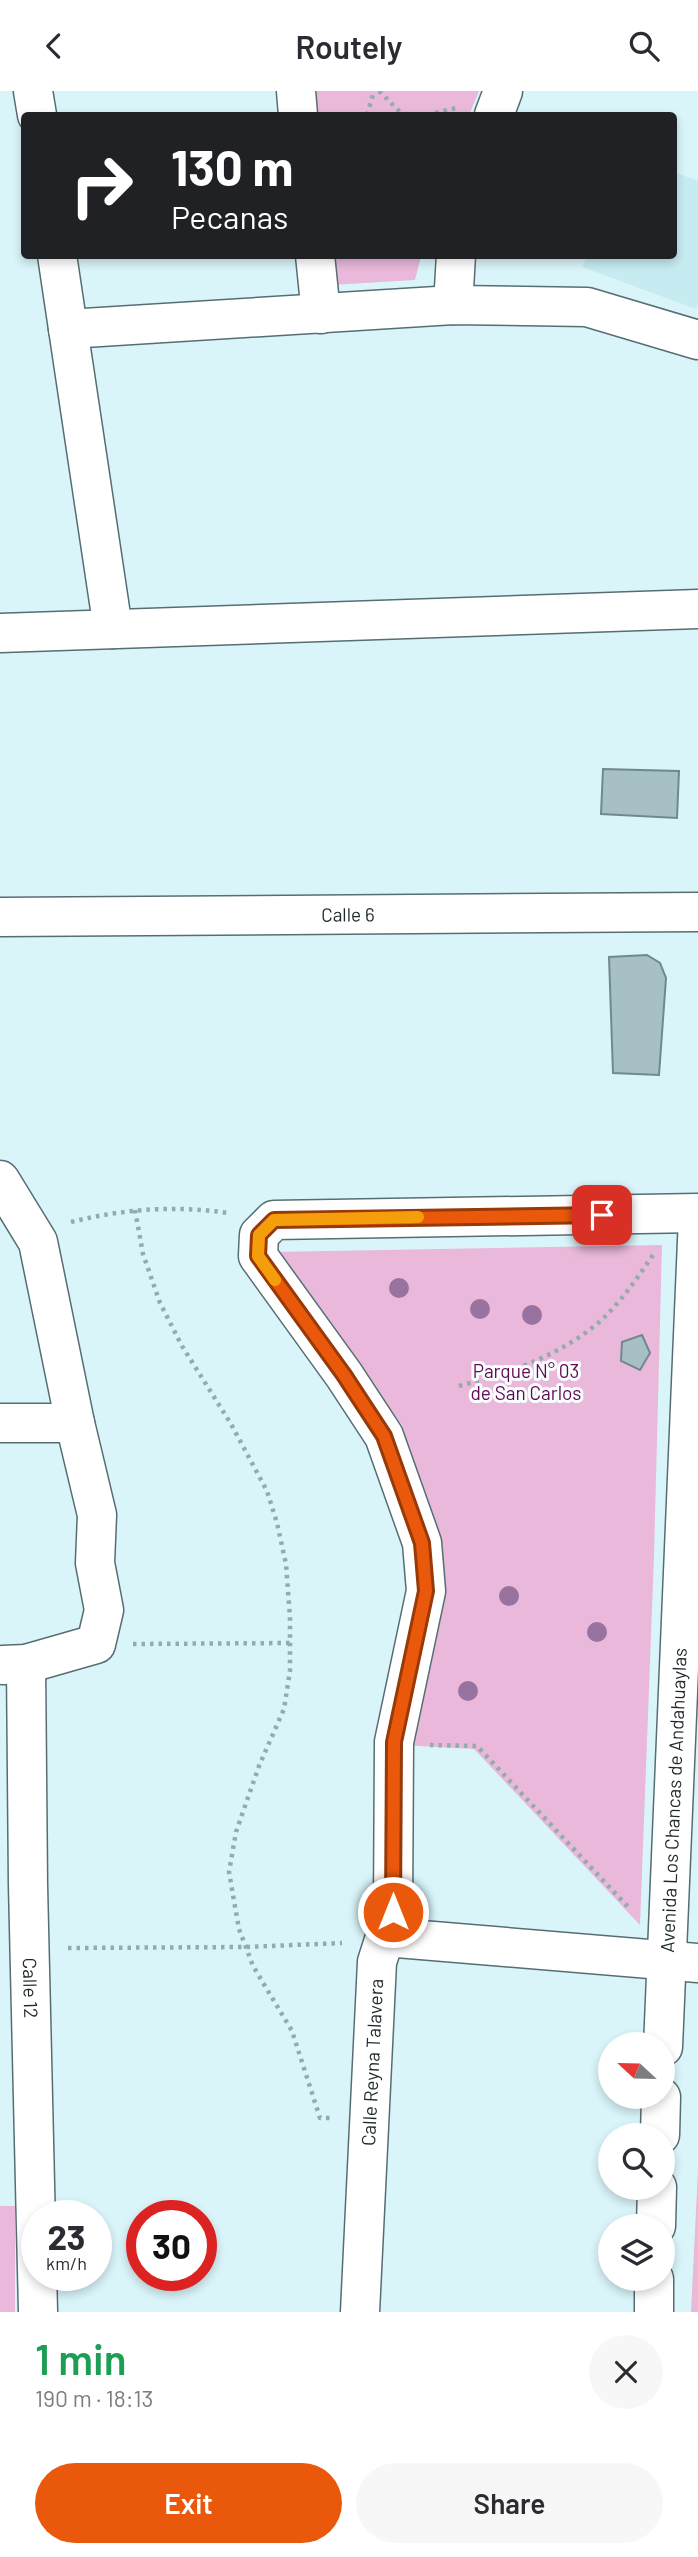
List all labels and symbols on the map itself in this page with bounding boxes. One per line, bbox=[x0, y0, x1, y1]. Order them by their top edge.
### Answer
street label: Calle 6 bbox=[321, 902, 375, 926]
pin bbox=[572, 1185, 632, 1245]
park label: Parque N° 03 de San Carlos bbox=[471, 1359, 582, 1404]
street label: Avenida Los Chancas de Andahuaylas bbox=[655, 1647, 691, 1953]
position arrow bbox=[356, 1875, 430, 1949]
street label: Calle 12 bbox=[19, 1957, 43, 2019]
street label: Calle Reyna Talavera bbox=[356, 1978, 387, 2146]
north arrow bbox=[598, 2032, 676, 2109]
speed limit sign: 30 bbox=[126, 2200, 217, 2291]

